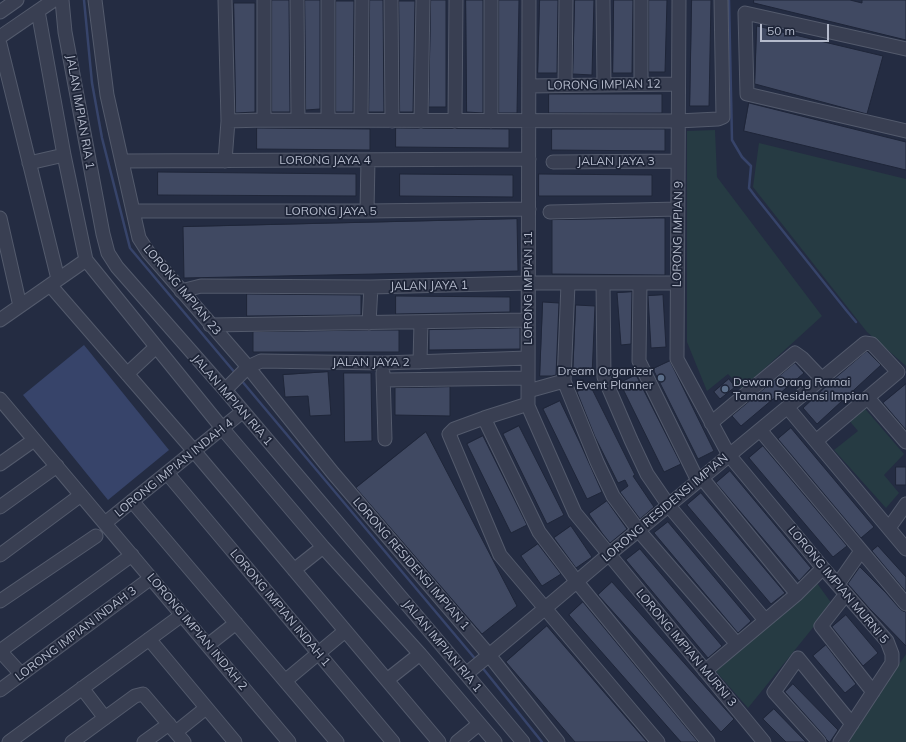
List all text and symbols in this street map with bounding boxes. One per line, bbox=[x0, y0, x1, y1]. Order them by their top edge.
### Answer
scale bar bbox=[762, 16, 831, 42]
text: 50 m bbox=[767, 23, 795, 38]
street label: JALAN IMPIAN RIA 1 bbox=[63, 54, 97, 170]
street label: LORONG IMPIAN 12 bbox=[547, 77, 661, 93]
street label: LORONG JAYA 4 bbox=[279, 153, 371, 167]
street label: JALAN JAYA 3 bbox=[577, 154, 655, 168]
street label: LORONG IMPIAN 9 bbox=[670, 181, 686, 287]
street label: LORONG JAYA 5 bbox=[285, 204, 377, 218]
street label: LORONG IMPIAN 11 bbox=[521, 231, 535, 345]
street label: LORONG IMPIAN 23 bbox=[140, 242, 224, 338]
street label: JALAN JAYA 1 bbox=[390, 278, 468, 294]
street label: JALAN IMPIAN RIA 1 bbox=[189, 352, 275, 448]
street label: JALAN JAYA 2 bbox=[332, 355, 410, 369]
place label: Dream Organizer - Event Planner bbox=[558, 364, 653, 392]
marker: Dream Organizer - Event Planner bbox=[656, 373, 666, 383]
place label: Dewan Orang Ramai Taman Residensi Impian bbox=[733, 375, 869, 403]
marker: Dewan Orang Ramai Taman Residensi Impian bbox=[720, 384, 730, 394]
street label: LORONG IMPIAN INDAH 4 bbox=[112, 416, 236, 520]
street label: LORONG RESIDENSI IMPIAN bbox=[599, 451, 731, 565]
street label: LORONG RESIDENSI IMPIAN 1 bbox=[350, 495, 472, 633]
street label: LORONG IMPIAN MURNI 5 bbox=[785, 523, 891, 647]
street label: LORONG IMPIAN INDAH 1 bbox=[227, 547, 333, 669]
street label: LORONG IMPIAN INDAH 2 bbox=[144, 571, 250, 693]
street label: LORONG IMPIAN INDAH 3 bbox=[12, 584, 140, 684]
street label: LORONG IMPIAN MURNI 3 bbox=[633, 586, 739, 710]
street label: JALAN IMPIAN RIA 1 bbox=[399, 597, 485, 695]

